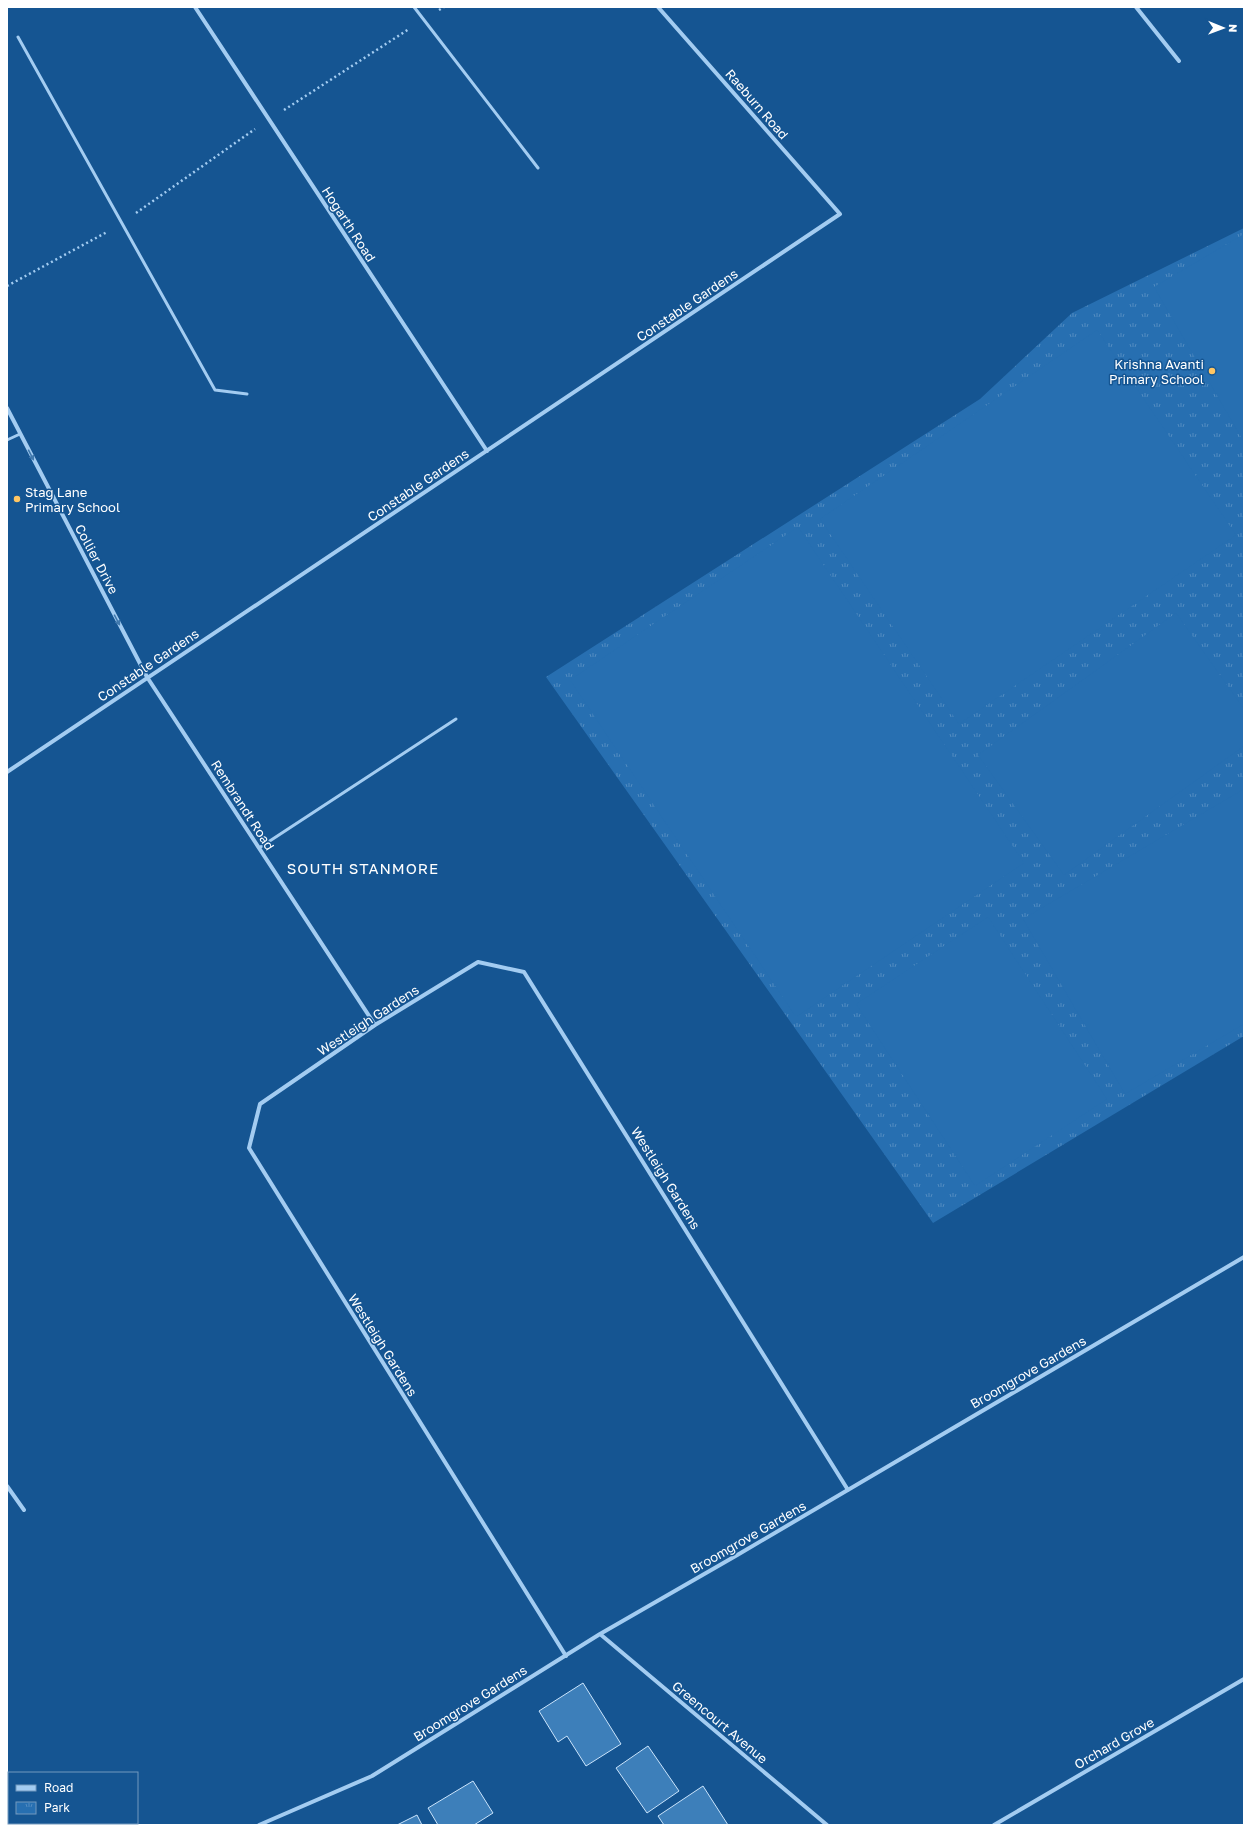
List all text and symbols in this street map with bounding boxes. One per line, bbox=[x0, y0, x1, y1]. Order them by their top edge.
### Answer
north arrow bbox=[1203, 8, 1243, 48]
text: N bbox=[1227, 24, 1240, 32]
street label: Raeburn Road bbox=[722, 66, 792, 142]
street label: Hogarth Road bbox=[319, 183, 379, 265]
street label: Constable Gardens bbox=[633, 265, 741, 345]
place label: Krishna Avanti Primary School bbox=[1109, 356, 1204, 387]
marker: Krishna Avanti Primary School bbox=[1207, 366, 1217, 376]
street label: Constable Gardens bbox=[364, 445, 472, 525]
one-way arrow bbox=[28, 450, 34, 461]
place label: Stag Lane Primary School bbox=[25, 484, 120, 515]
marker: Stag Lane Primary School bbox=[12, 494, 22, 504]
street label: Collier Drive bbox=[72, 521, 122, 597]
one-way arrow bbox=[114, 614, 121, 626]
street label: Constable Gardens bbox=[94, 625, 202, 705]
street label: Rembrandt Road bbox=[208, 757, 278, 853]
district label: SOUTH STANMORE bbox=[287, 859, 439, 877]
street label: Westleigh Gardens bbox=[314, 981, 422, 1059]
street label: Westleigh Gardens bbox=[628, 1124, 704, 1232]
street label: Westleigh Gardens bbox=[345, 1291, 421, 1399]
street label: Broomgrove Gardens bbox=[967, 1332, 1089, 1412]
street label: Broomgrove Gardens bbox=[687, 1497, 809, 1577]
street label: Broomgrove Gardens bbox=[410, 1661, 530, 1744]
street label: Greencourt Avenue bbox=[669, 1677, 771, 1767]
street label: Orchard Grove bbox=[1071, 1714, 1157, 1772]
legend bbox=[8, 1772, 138, 1824]
text: Road bbox=[44, 1780, 73, 1795]
text: Park bbox=[44, 1800, 70, 1815]

